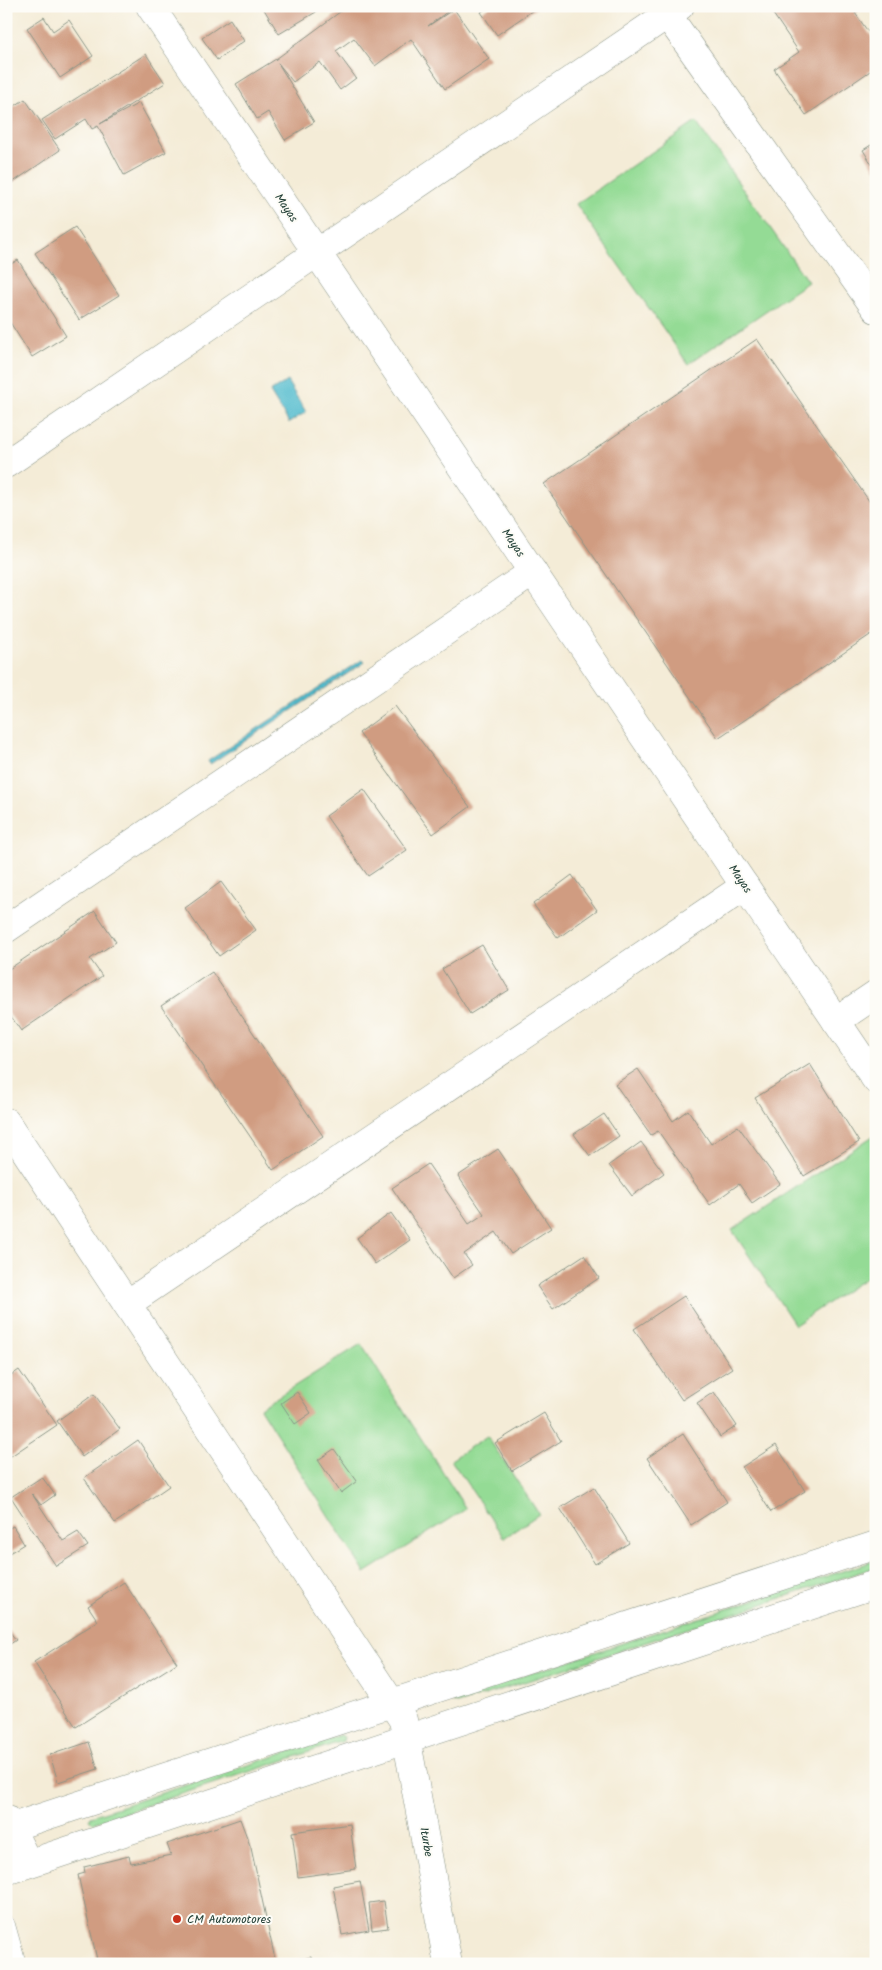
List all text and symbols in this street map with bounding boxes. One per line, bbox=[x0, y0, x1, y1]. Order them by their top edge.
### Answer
street label: Mayas bbox=[269, 190, 303, 226]
street label: Mayas bbox=[496, 525, 530, 561]
street label: Mayas bbox=[723, 861, 757, 897]
street label: Iturbe bbox=[414, 1826, 438, 1859]
place label: CM Automotores bbox=[187, 1910, 271, 1929]
marker: CM Automotores bbox=[171, 1913, 183, 1925]

